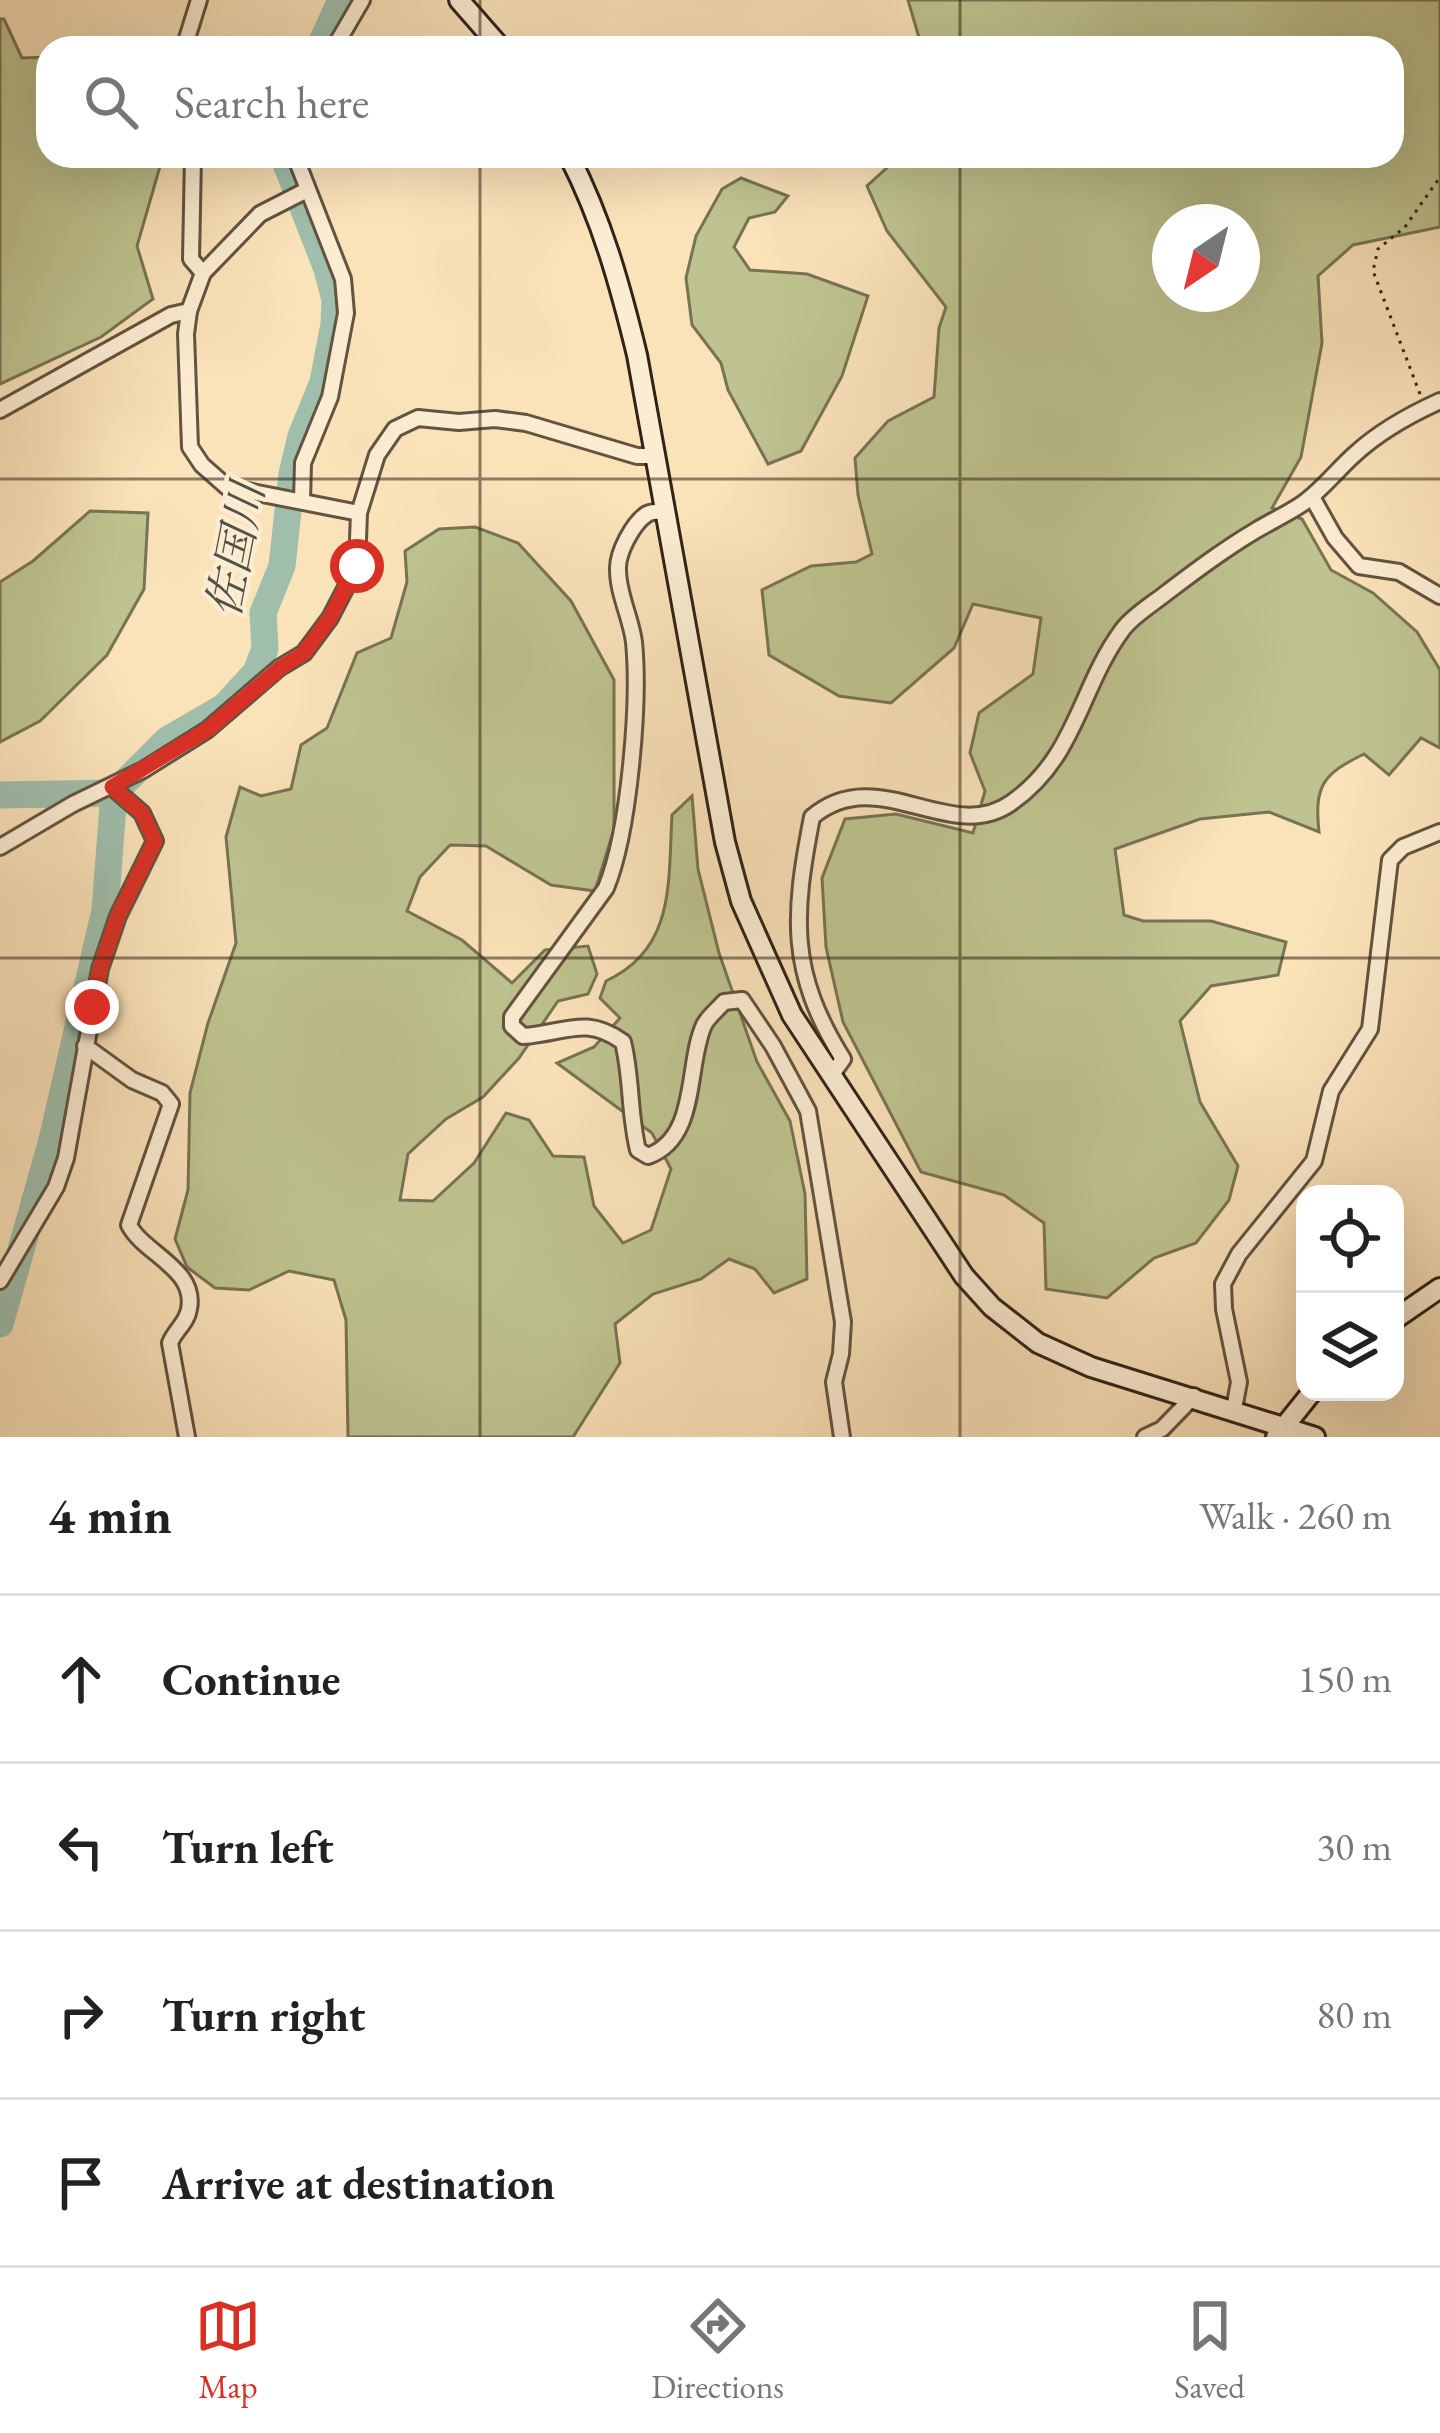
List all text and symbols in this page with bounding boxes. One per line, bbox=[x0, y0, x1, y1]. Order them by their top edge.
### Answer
search box bbox=[36, 36, 1404, 168]
icon: search bbox=[78, 69, 144, 135]
text: Search here bbox=[174, 73, 369, 131]
north arrow bbox=[1152, 204, 1260, 312]
water label: 佐国川 bbox=[194, 473, 277, 622]
route start bbox=[330, 539, 384, 593]
route end bbox=[65, 980, 119, 1034]
map controls bbox=[1296, 1185, 1404, 1401]
button: locate bbox=[1296, 1185, 1404, 1293]
button: layers bbox=[1296, 1293, 1404, 1401]
text: 4 min bbox=[48, 1482, 172, 1548]
text: Walk · 260 m bbox=[1199, 1490, 1392, 1541]
icon: ahead bbox=[48, 1646, 114, 1712]
text: Continue bbox=[162, 1650, 340, 1708]
text: 150 m bbox=[1298, 1653, 1392, 1704]
icon: left bbox=[48, 1814, 114, 1880]
text: Turn left bbox=[162, 1818, 334, 1876]
text: 30 m bbox=[1316, 1821, 1392, 1872]
icon: right bbox=[48, 1982, 114, 2048]
text: Turn right bbox=[162, 1986, 365, 2044]
text: 80 m bbox=[1316, 1989, 1392, 2040]
icon: arrive bbox=[48, 2150, 114, 2216]
text: Arrive at destination bbox=[162, 2154, 555, 2212]
tab: Map bbox=[195, 2293, 261, 2408]
tab: Directions bbox=[651, 2293, 784, 2408]
tab: Saved bbox=[1174, 2293, 1245, 2408]

